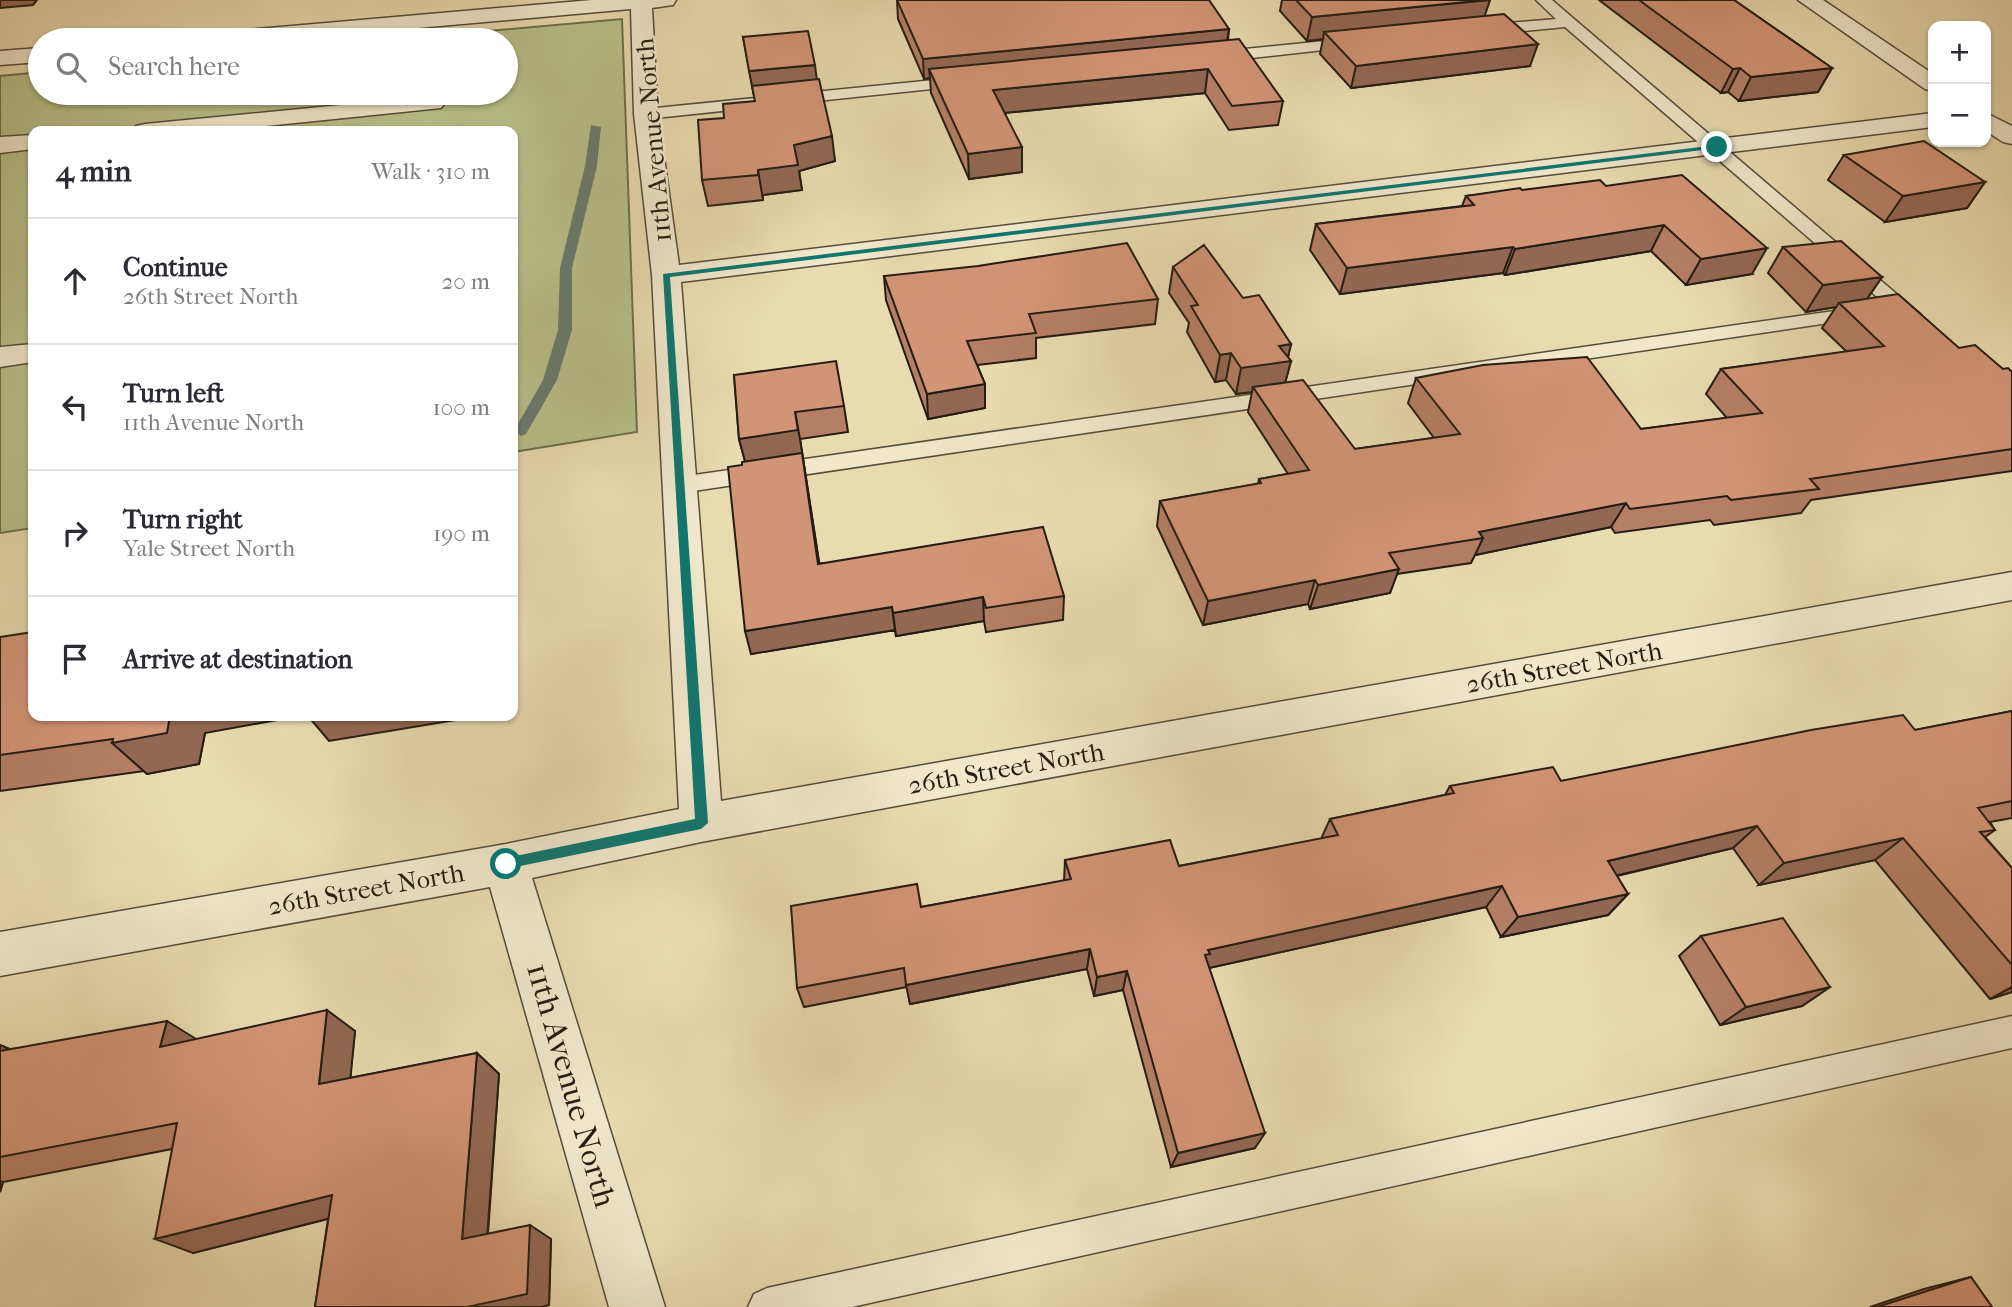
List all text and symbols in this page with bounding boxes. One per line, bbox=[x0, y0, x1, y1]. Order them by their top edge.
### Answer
map controls bbox=[1928, 21, 1991, 147]
button: + bbox=[1928, 21, 1991, 84]
search box bbox=[28, 28, 518, 105]
street label: 11th Avenue North bbox=[629, 36, 678, 243]
icon: search bbox=[52, 48, 90, 86]
text: Search here bbox=[108, 51, 240, 82]
button: − bbox=[1928, 84, 1991, 147]
route end bbox=[1701, 131, 1732, 162]
text: 4 min bbox=[56, 154, 131, 189]
text: Walk · 310 m bbox=[371, 158, 490, 185]
text: Continue bbox=[123, 252, 228, 283]
icon: ahead bbox=[56, 262, 94, 300]
text: 20 m bbox=[441, 268, 490, 295]
text: 26th Street North bbox=[123, 283, 299, 310]
text: Turn left bbox=[123, 378, 224, 409]
icon: left bbox=[56, 388, 94, 426]
text: 100 m bbox=[432, 394, 490, 421]
text: 11th Avenue North bbox=[123, 409, 304, 436]
text: Turn right bbox=[123, 504, 243, 535]
icon: right bbox=[56, 514, 94, 552]
text: 190 m bbox=[433, 520, 490, 547]
text: Yale Street North bbox=[123, 535, 295, 562]
street label: 26th Street North bbox=[1464, 635, 1665, 700]
icon: arrive bbox=[56, 640, 94, 678]
text: Arrive at destination bbox=[123, 644, 353, 675]
street label: 26th Street North bbox=[906, 736, 1107, 801]
route start bbox=[490, 848, 521, 879]
street label: 26th Street North bbox=[266, 857, 467, 922]
street label: 11th Avenue North bbox=[519, 959, 624, 1211]

